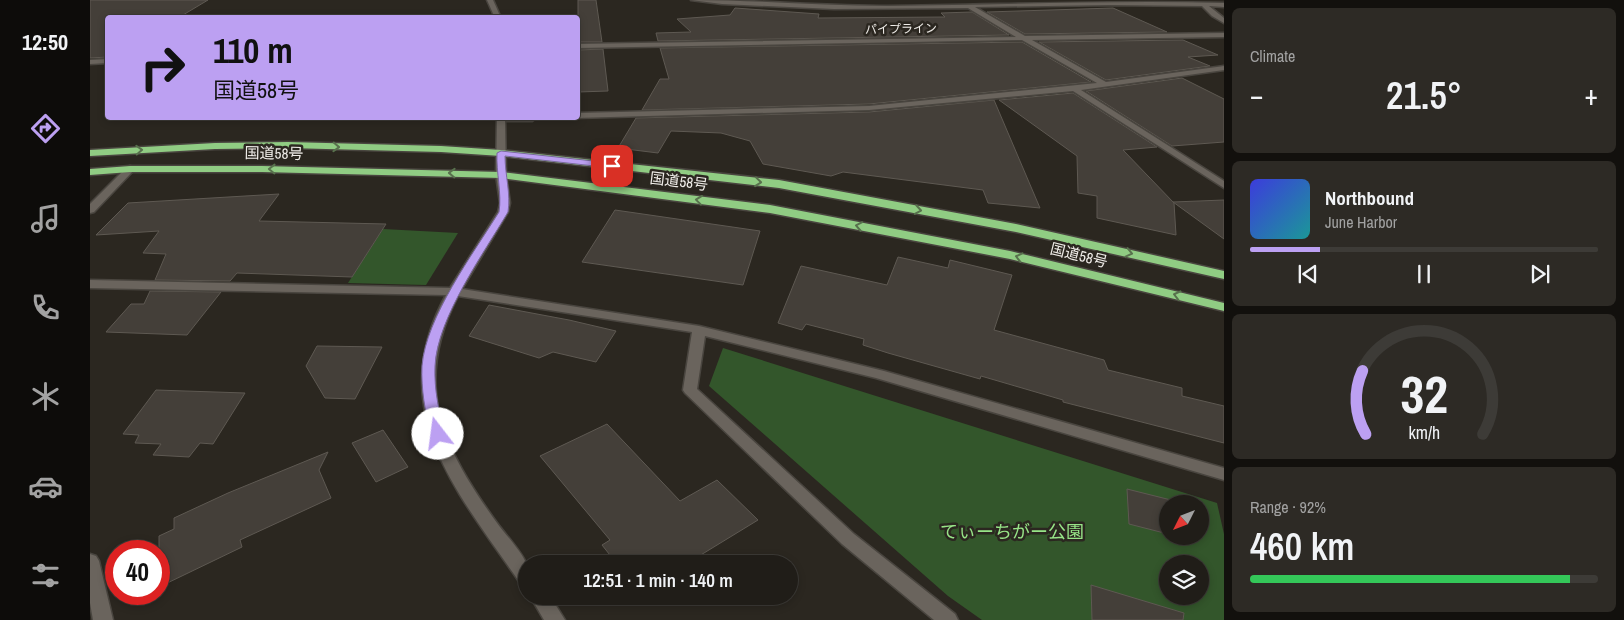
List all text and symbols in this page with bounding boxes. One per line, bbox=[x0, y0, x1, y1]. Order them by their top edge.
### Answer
street label: パイプライン bbox=[865, 20, 937, 38]
text: 12:50 bbox=[22, 27, 68, 57]
text: 110 m bbox=[213, 27, 293, 74]
icon: right bbox=[130, 35, 195, 100]
text: Climate bbox=[1250, 45, 1295, 67]
text: 21.5° bbox=[1386, 70, 1462, 121]
text: 国道58号 bbox=[213, 75, 299, 105]
text: − bbox=[1250, 76, 1263, 114]
text: + bbox=[1585, 76, 1598, 114]
icon: directions bbox=[28, 111, 63, 146]
one-way arrow bbox=[332, 141, 340, 152]
street label: 国道58号 bbox=[244, 142, 304, 164]
one-way arrow bbox=[135, 144, 143, 155]
pin bbox=[591, 145, 633, 187]
icon: arrive bbox=[598, 152, 626, 180]
one-way arrow bbox=[268, 164, 276, 174]
street label: 国道58号 bbox=[649, 167, 709, 195]
one-way arrow bbox=[448, 168, 456, 179]
one-way arrow bbox=[754, 176, 762, 187]
text: Northbound bbox=[1325, 185, 1414, 211]
one-way arrow bbox=[695, 195, 703, 206]
icon: music bbox=[28, 201, 63, 236]
one-way arrow bbox=[914, 204, 922, 214]
text: June Harbor bbox=[1325, 211, 1397, 233]
one-way arrow bbox=[855, 221, 864, 232]
street label: 国道58号 bbox=[1048, 238, 1110, 272]
one-way arrow bbox=[1124, 247, 1133, 258]
one-way arrow bbox=[1014, 252, 1023, 263]
icon: previous bbox=[1294, 260, 1322, 288]
icon: pause bbox=[1410, 260, 1438, 288]
icon: next bbox=[1526, 260, 1554, 288]
icon: phone bbox=[28, 290, 63, 325]
one-way arrow bbox=[1172, 290, 1181, 301]
text: 32 bbox=[1400, 359, 1448, 429]
icon: climate bbox=[28, 379, 63, 414]
position arrow bbox=[411, 407, 463, 459]
text: km/h bbox=[1408, 421, 1440, 445]
icon: car bbox=[28, 469, 63, 504]
north arrow bbox=[1159, 495, 1209, 545]
map controls bbox=[1159, 495, 1209, 605]
text: Range · 92% bbox=[1250, 496, 1326, 518]
park label: てぃーちがー公園 bbox=[940, 519, 1084, 544]
text: 460 km bbox=[1250, 521, 1354, 572]
speed limit sign: 40 bbox=[105, 540, 170, 605]
button: layers bbox=[1159, 555, 1209, 605]
icon: filters bbox=[28, 558, 63, 593]
text: 12:51 · 1 min · 140 m bbox=[583, 567, 733, 593]

